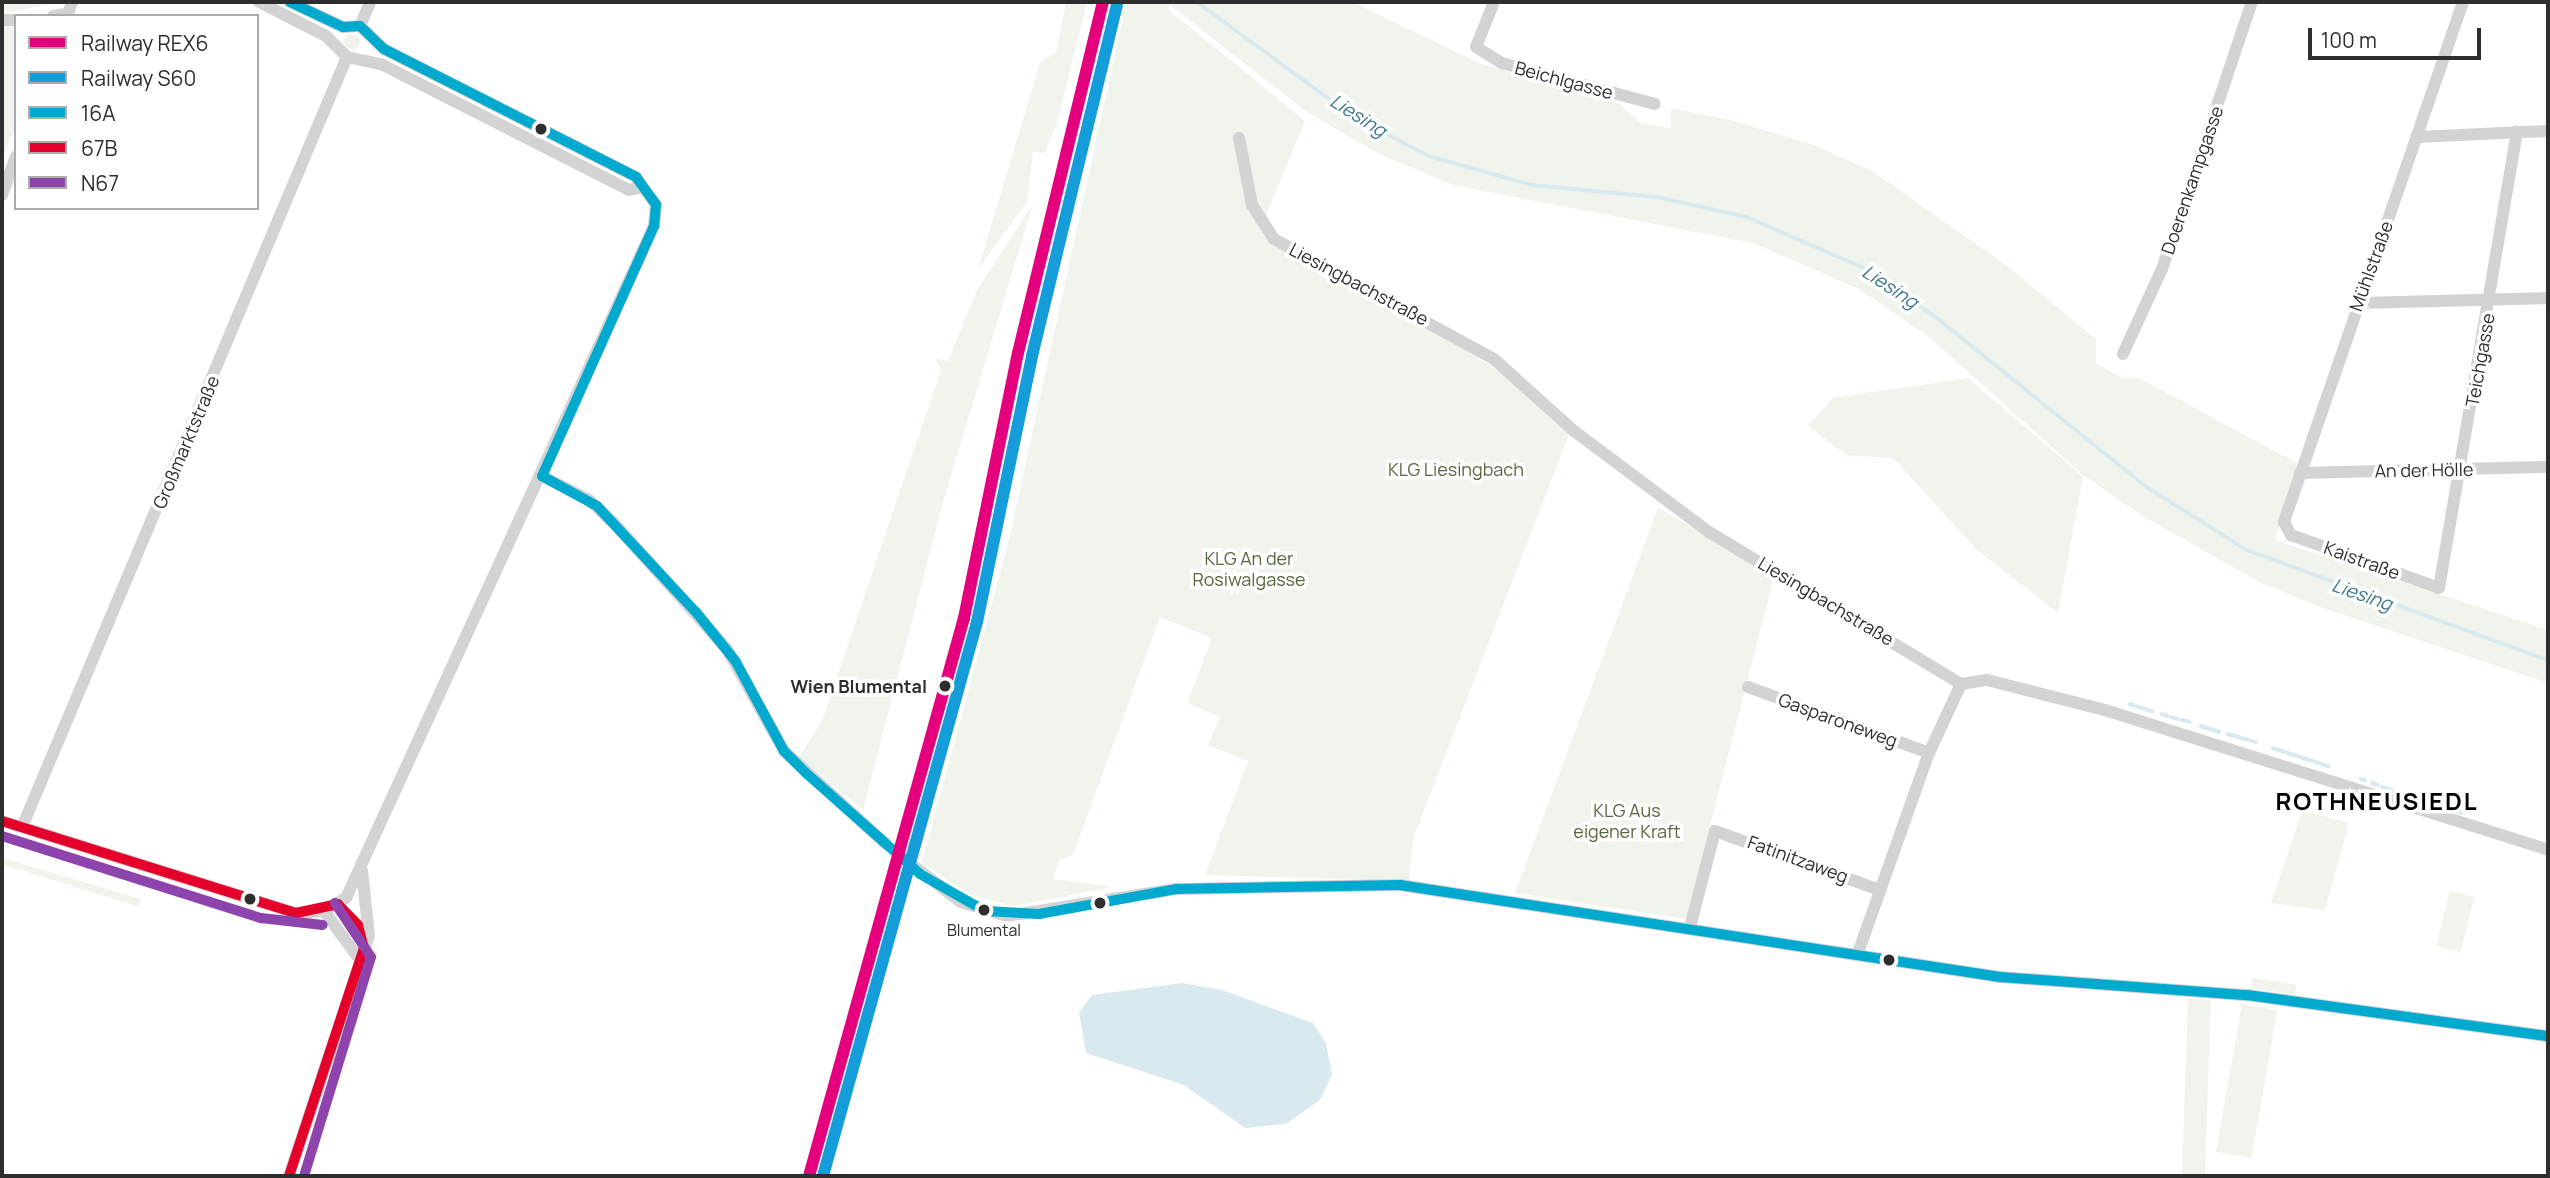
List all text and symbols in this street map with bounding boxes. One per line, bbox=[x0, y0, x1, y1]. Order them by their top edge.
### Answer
legend bbox=[14, 14, 259, 210]
scale bar bbox=[2312, 14, 2485, 58]
text: 100 m bbox=[2321, 26, 2377, 54]
text: Railway REX6 bbox=[81, 29, 208, 57]
street label: Beichlgasse bbox=[1513, 57, 1615, 103]
text: Railway S60 bbox=[81, 64, 196, 92]
water label: Liesing bbox=[1326, 90, 1390, 142]
text: 16A bbox=[81, 99, 116, 127]
street label: Doerenkampgasse bbox=[2156, 103, 2228, 257]
unlabelled marker bbox=[534, 122, 548, 136]
text: 67B bbox=[81, 134, 117, 162]
text: N67 bbox=[81, 169, 119, 197]
street label: Mühlstraße bbox=[2345, 218, 2397, 314]
street label: Liesingbachstraße bbox=[1286, 238, 1432, 330]
water label: Liesing bbox=[1858, 261, 1922, 313]
street label: Teichgasse bbox=[2461, 311, 2499, 409]
street label: Großmarktstraße bbox=[148, 372, 224, 512]
park label: KLG Liesingbach bbox=[1388, 458, 1524, 480]
street label: An der Hölle bbox=[2374, 458, 2474, 482]
street label: Kaistraße bbox=[2321, 536, 2403, 584]
park label: KLG An der Rosiwalgasse bbox=[1192, 548, 1306, 590]
street label: Liesingbachstraße bbox=[1754, 552, 1898, 650]
water label: Liesing bbox=[2329, 574, 2395, 616]
marker: Wien Blumental bbox=[933, 674, 957, 698]
place label: Wien Blumental bbox=[791, 675, 927, 697]
street label: Gasparoneweg bbox=[1775, 688, 1901, 752]
district label: ROTHNEUSIEDL bbox=[2277, 787, 2477, 815]
park label: KLG Aus eigener Kraft bbox=[1573, 800, 1681, 842]
street label: Fatinitzaweg bbox=[1745, 831, 1851, 887]
unlabelled marker bbox=[243, 892, 257, 906]
unlabelled marker bbox=[1093, 896, 1107, 910]
marker: Blumental bbox=[977, 903, 991, 917]
place label: Blumental bbox=[947, 920, 1021, 940]
unlabelled marker bbox=[1882, 953, 1896, 967]

